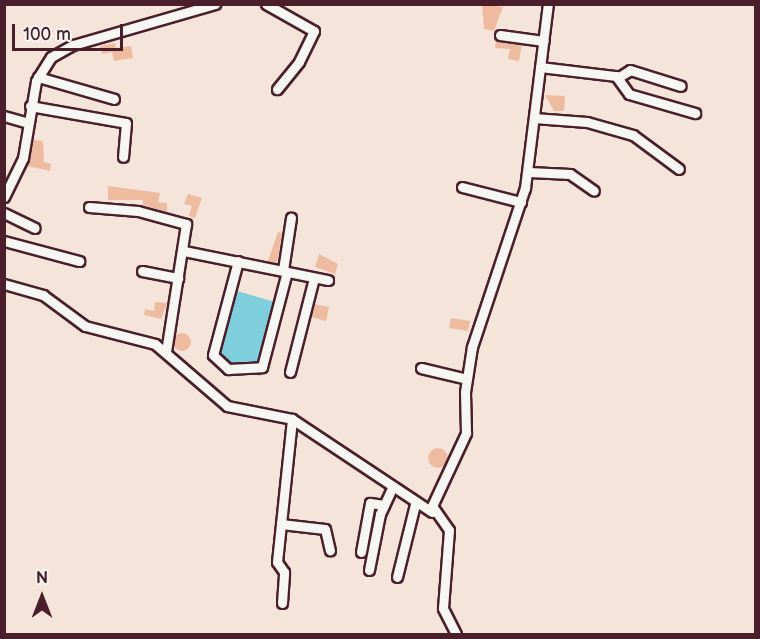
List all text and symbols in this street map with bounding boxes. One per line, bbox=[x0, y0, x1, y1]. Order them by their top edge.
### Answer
scale bar bbox=[15, 12, 126, 50]
text: 100 m bbox=[23, 24, 71, 45]
north arrow bbox=[12, 567, 72, 627]
text: N bbox=[36, 569, 48, 588]

